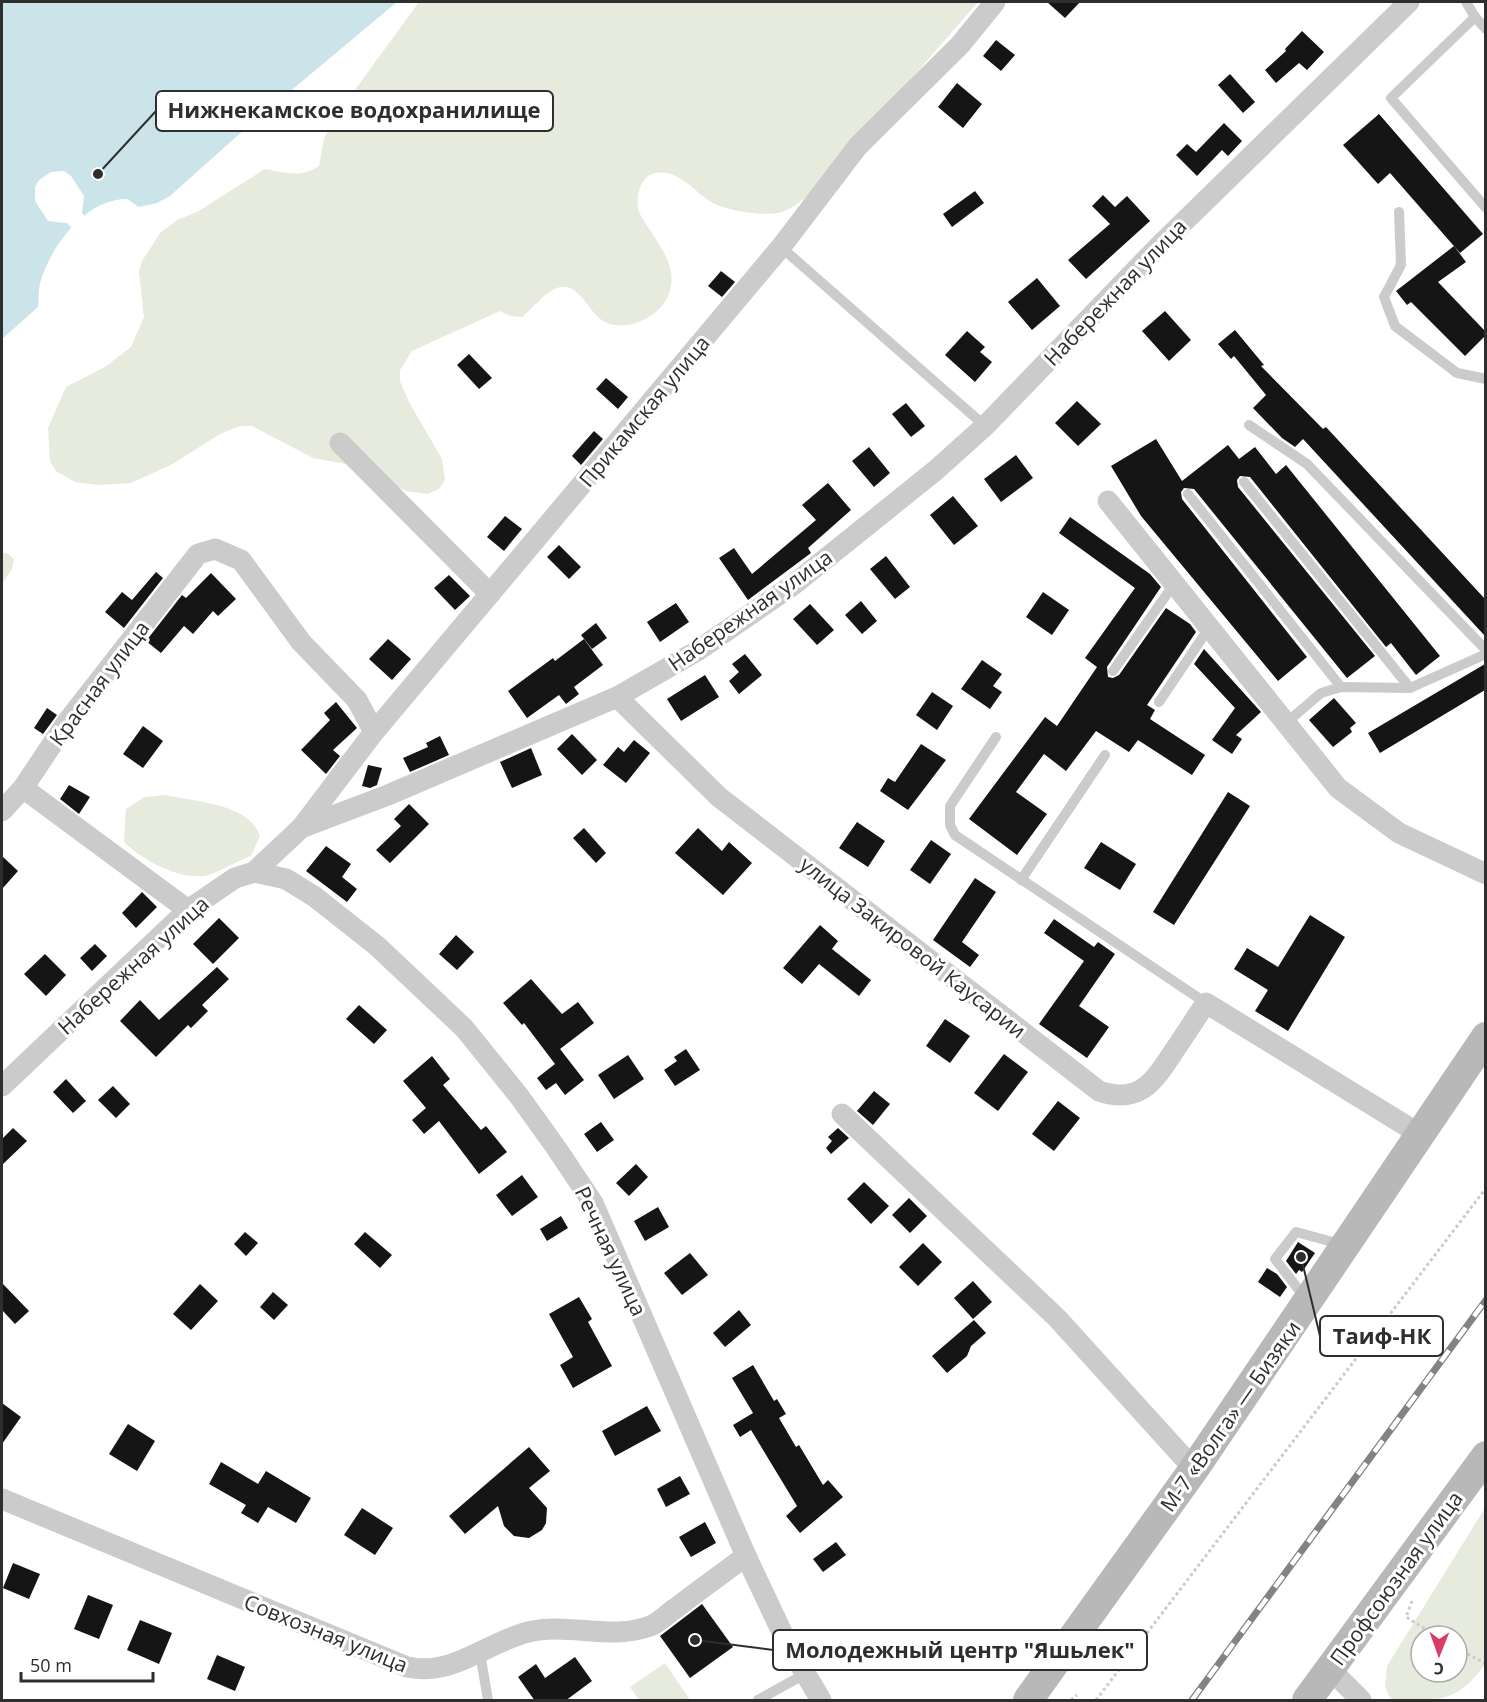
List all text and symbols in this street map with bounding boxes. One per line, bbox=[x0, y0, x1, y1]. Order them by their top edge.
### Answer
callout: Нижнекамское водохранилище bbox=[156, 91, 553, 131]
text: Нижнекамское водохранилище bbox=[168, 94, 540, 124]
street label: Набережная улица bbox=[1037, 212, 1193, 372]
street label: Прикамская улица bbox=[572, 329, 716, 493]
street label: Набережная улица bbox=[662, 543, 838, 677]
street label: Красная улица bbox=[43, 615, 155, 751]
street label: улица Закировой Каусарии bbox=[794, 850, 1032, 1044]
street label: Набережная улица bbox=[51, 890, 215, 1040]
street label: Речная улица bbox=[569, 1182, 653, 1320]
street label: М-7 «Волга» — Бизяки bbox=[1153, 1315, 1307, 1517]
callout: Таиф-НК bbox=[1320, 1316, 1443, 1356]
text: Таиф-НК bbox=[1333, 1320, 1431, 1350]
street label: Профсоюзная улица bbox=[1323, 1485, 1469, 1671]
street label: Совхозная улица bbox=[240, 1587, 412, 1679]
north arrow bbox=[1409, 1624, 1469, 1684]
callout: Молодежный центр "Яшьлек" bbox=[773, 1630, 1147, 1670]
text: Молодежный центр "Яшьлек" bbox=[785, 1634, 1135, 1664]
scale bar bbox=[21, 1645, 153, 1683]
text: 50 m bbox=[30, 1653, 72, 1677]
text: С bbox=[1433, 1658, 1444, 1680]

